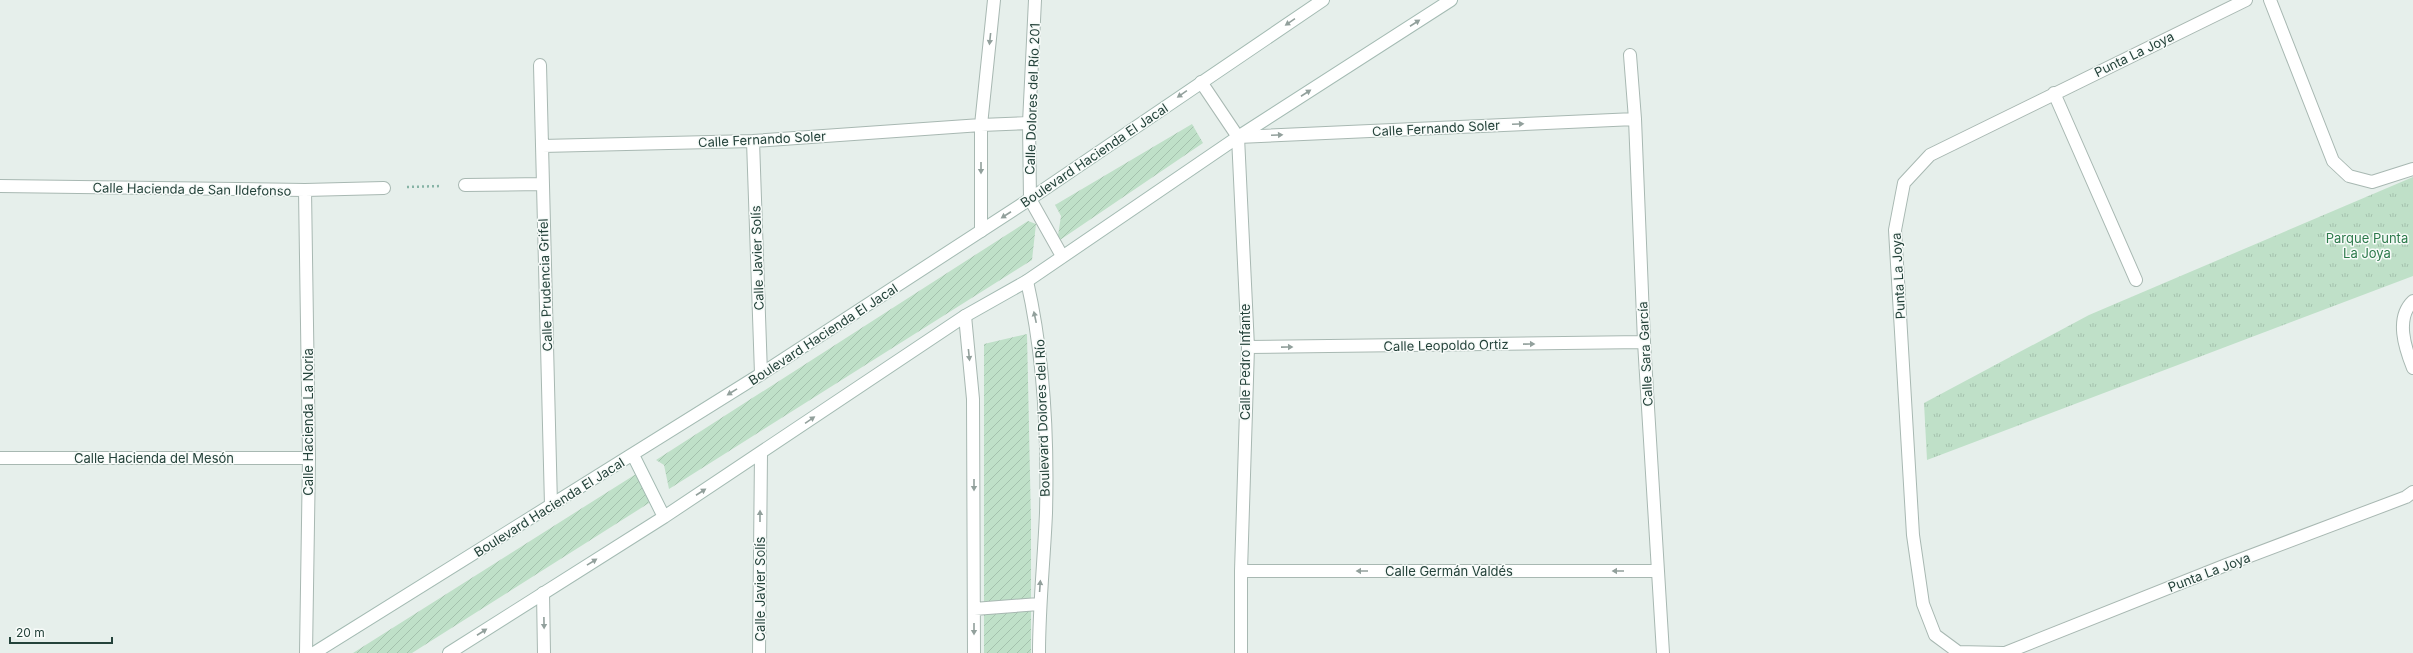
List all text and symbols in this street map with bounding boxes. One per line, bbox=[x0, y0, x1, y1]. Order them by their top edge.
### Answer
one-way arrow bbox=[1285, 18, 1296, 25]
one-way arrow bbox=[1410, 19, 1420, 27]
street label: Calle Dolores del Río 201 bbox=[1021, 23, 1043, 175]
street label: Punta La Joya bbox=[2092, 28, 2176, 80]
one-way arrow bbox=[987, 33, 993, 45]
one-way arrow bbox=[1177, 90, 1188, 98]
one-way arrow bbox=[1300, 90, 1312, 97]
street label: Boulevard Hacienda El Jacal bbox=[1017, 100, 1171, 210]
street label: Calle Fernando Soler bbox=[1372, 117, 1500, 139]
one-way arrow bbox=[1512, 121, 1525, 127]
street label: Calle Fernando Soler bbox=[698, 128, 826, 150]
one-way arrow bbox=[1271, 132, 1283, 139]
one-way arrow bbox=[978, 162, 984, 175]
street label: Calle Hacienda de San Ildefonso bbox=[92, 179, 292, 199]
street label: Calle Javier Solís bbox=[747, 205, 767, 311]
one-way arrow bbox=[1001, 211, 1011, 219]
street label: Calle Prudencia Grifel bbox=[535, 218, 555, 352]
park label: Parque Punta La Joya bbox=[2326, 230, 2408, 261]
street label: Punta La Joya bbox=[1888, 232, 1908, 320]
street label: Boulevard Hacienda El Jacal bbox=[746, 280, 900, 388]
street label: Calle Sara García bbox=[1634, 301, 1656, 407]
street label: Calle Pedro Infante bbox=[1237, 304, 1253, 420]
one-way arrow bbox=[1032, 311, 1038, 323]
street label: Calle Leopoldo Ortiz bbox=[1383, 336, 1509, 354]
street label: Boulevard Dolores del Río bbox=[1031, 339, 1053, 497]
one-way arrow bbox=[1523, 340, 1535, 347]
one-way arrow bbox=[1281, 344, 1294, 350]
street label: Calle Hacienda La Noria bbox=[300, 348, 316, 496]
one-way arrow bbox=[966, 349, 972, 361]
one-way arrow bbox=[726, 389, 738, 396]
one-way arrow bbox=[804, 417, 816, 424]
street label: Calle Hacienda del Mesón bbox=[74, 450, 234, 466]
street label: Boulevard Hacienda El Jacal bbox=[471, 454, 627, 560]
one-way arrow bbox=[971, 479, 977, 492]
one-way arrow bbox=[696, 489, 707, 496]
one-way arrow bbox=[757, 509, 763, 522]
street label: Calle Javier Solís bbox=[752, 537, 768, 641]
street label: Punta La Joya bbox=[2166, 549, 2252, 595]
one-way arrow bbox=[586, 559, 598, 566]
street label: Calle Germán Valdés bbox=[1385, 563, 1513, 579]
one-way arrow bbox=[1355, 568, 1368, 574]
one-way arrow bbox=[1611, 568, 1624, 574]
one-way arrow bbox=[1037, 580, 1044, 592]
one-way arrow bbox=[541, 617, 547, 630]
scale bar bbox=[10, 619, 112, 645]
one-way arrow bbox=[971, 623, 977, 636]
text: 20 m bbox=[16, 625, 45, 640]
one-way arrow bbox=[477, 628, 487, 636]

